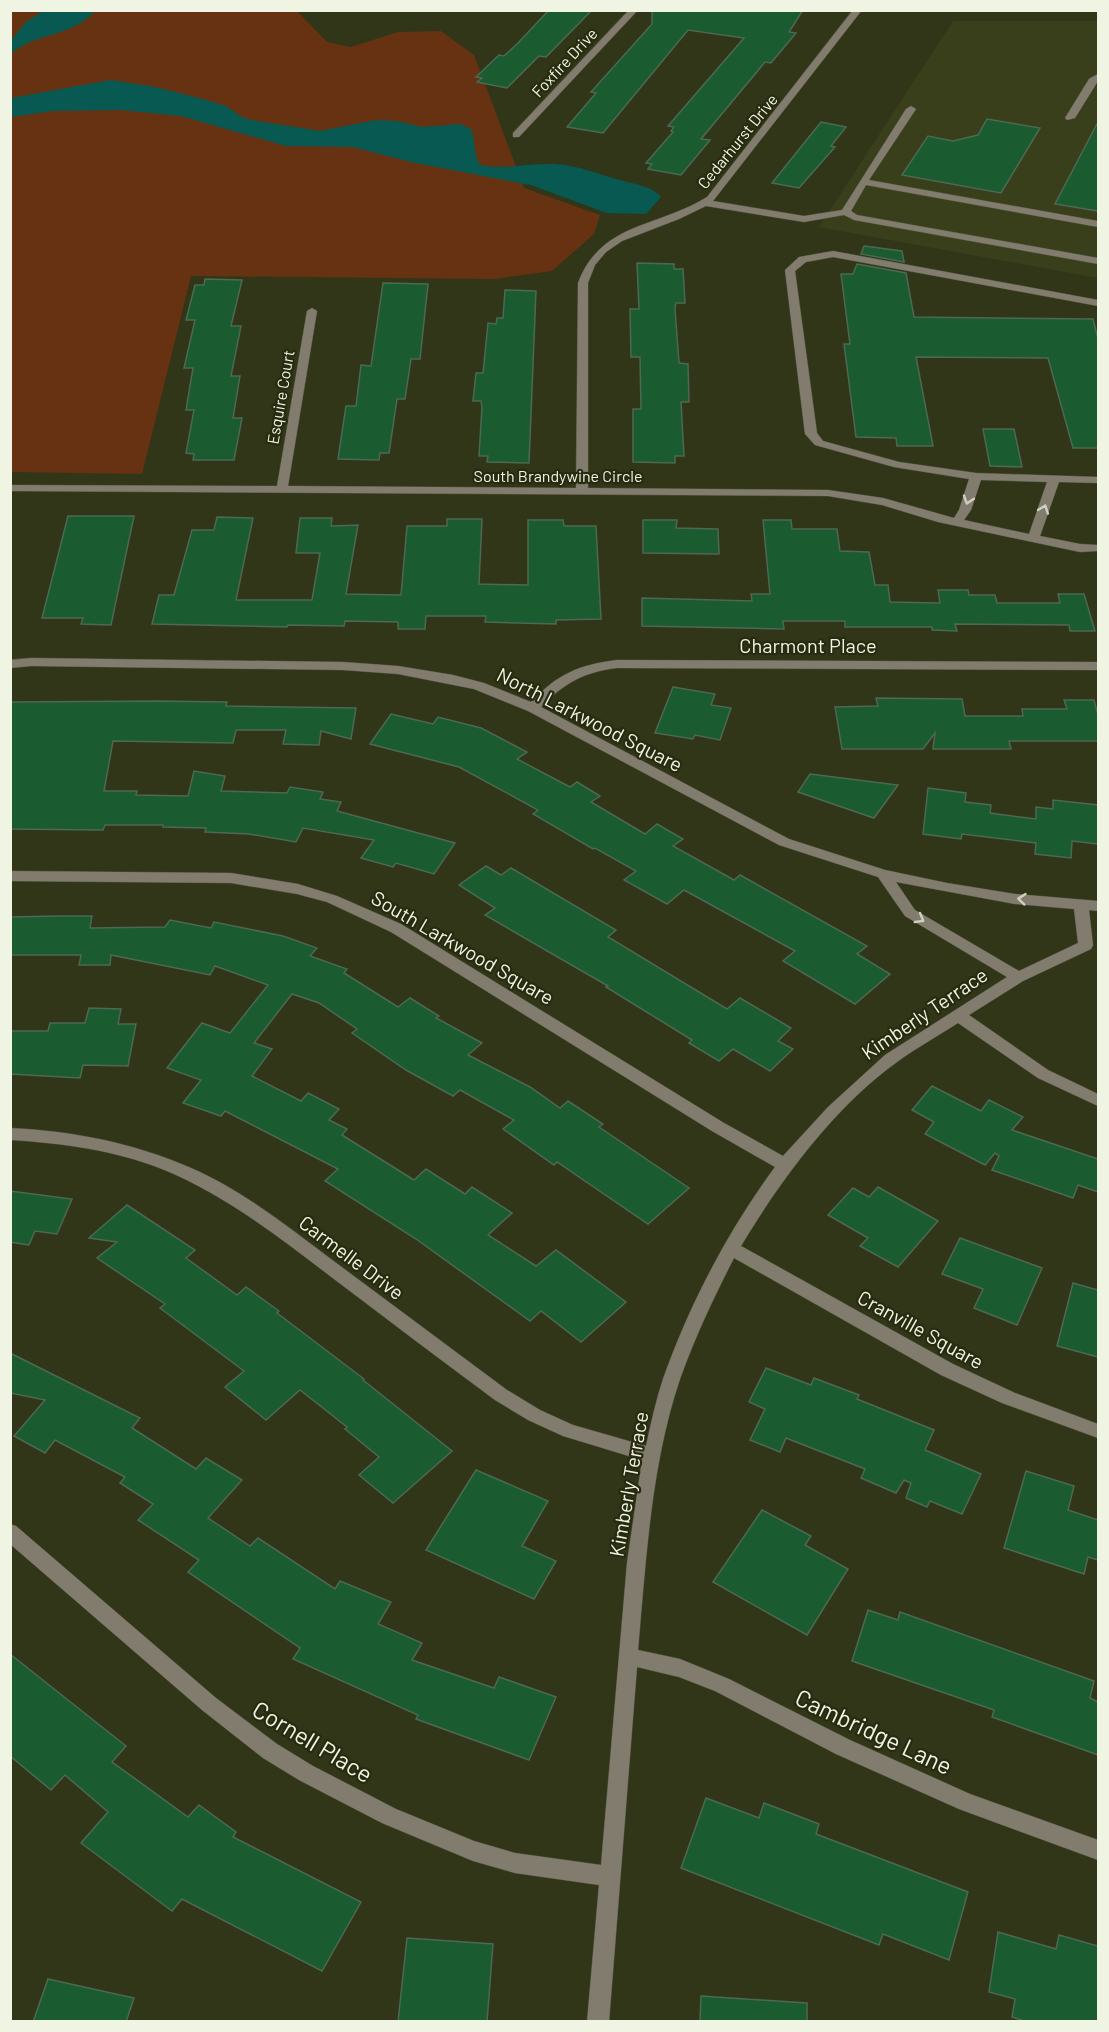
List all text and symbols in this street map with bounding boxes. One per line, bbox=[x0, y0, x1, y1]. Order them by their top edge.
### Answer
street label: Foxfire Drive bbox=[527, 24, 601, 100]
street label: Cedarhurst Drive bbox=[693, 90, 781, 192]
street label: Esquire Court bbox=[262, 348, 298, 446]
street label: South Brandywine Circle bbox=[474, 466, 642, 485]
one-way arrow bbox=[963, 494, 976, 505]
one-way arrow bbox=[1036, 504, 1049, 514]
street label: Charmont Place bbox=[739, 633, 877, 657]
street label: North Larkwood Square bbox=[493, 662, 687, 776]
street label: South Larkwood Square bbox=[368, 885, 558, 1009]
one-way arrow bbox=[1018, 893, 1027, 906]
one-way arrow bbox=[914, 911, 924, 923]
street label: Kimberly Terrace bbox=[856, 962, 992, 1064]
street label: Carmelle Drive bbox=[295, 1210, 409, 1304]
street label: Cranville Square bbox=[854, 1285, 988, 1373]
street label: Kimberly Terrace bbox=[603, 1410, 653, 1558]
street label: Cambridge Lane bbox=[791, 1682, 957, 1780]
street label: Cornell Place bbox=[248, 1694, 378, 1788]

